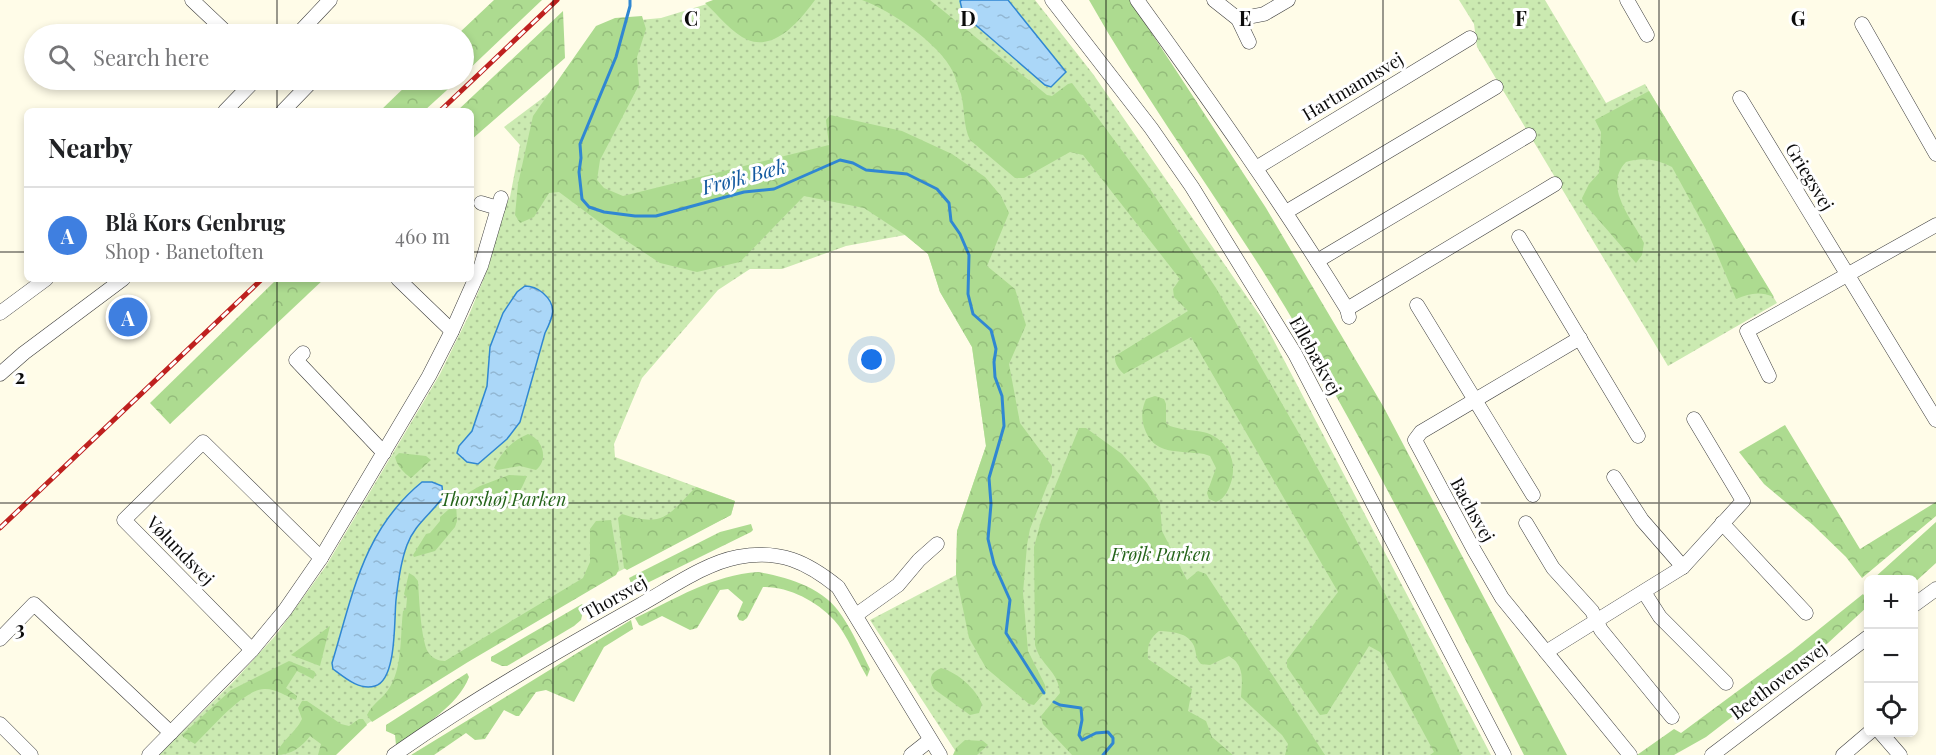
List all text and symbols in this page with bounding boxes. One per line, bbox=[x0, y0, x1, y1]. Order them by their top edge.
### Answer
text: C bbox=[684, 4, 698, 31]
text: D bbox=[960, 4, 976, 31]
text: E bbox=[1239, 4, 1251, 31]
text: F bbox=[1515, 4, 1527, 31]
text: G bbox=[1791, 4, 1806, 31]
search box bbox=[24, 24, 474, 90]
icon: search bbox=[45, 41, 78, 74]
text: Search here bbox=[93, 42, 209, 72]
street label: Hartmannsvej bbox=[1297, 47, 1407, 126]
text: Nearby bbox=[48, 130, 133, 165]
street label: Griegsvej bbox=[1780, 138, 1839, 215]
water label: Frøjk Bæk bbox=[698, 151, 789, 200]
text: Blå Kors Genbrug bbox=[105, 207, 286, 237]
text: A bbox=[61, 222, 74, 249]
text: 460 m bbox=[395, 222, 450, 249]
text: Shop · Banetoften bbox=[105, 237, 264, 264]
pin: A bbox=[108, 294, 148, 340]
street label: Ellebækvej bbox=[1284, 312, 1347, 399]
your location bbox=[857, 345, 886, 374]
text: 2 bbox=[15, 362, 25, 389]
street label: Bachsvej bbox=[1445, 473, 1500, 546]
park label: Thorshøj Parken bbox=[440, 487, 566, 511]
street label: Vølundsvej bbox=[141, 510, 220, 590]
park label: Frøjk Parken bbox=[1110, 542, 1211, 566]
street label: Thorsvej bbox=[578, 570, 651, 625]
map controls bbox=[1864, 575, 1918, 737]
button: + bbox=[1864, 575, 1918, 629]
text: 3 bbox=[15, 614, 25, 641]
button: − bbox=[1864, 629, 1918, 683]
street label: Beethovensvej bbox=[1725, 636, 1832, 724]
button: locate bbox=[1864, 683, 1918, 737]

